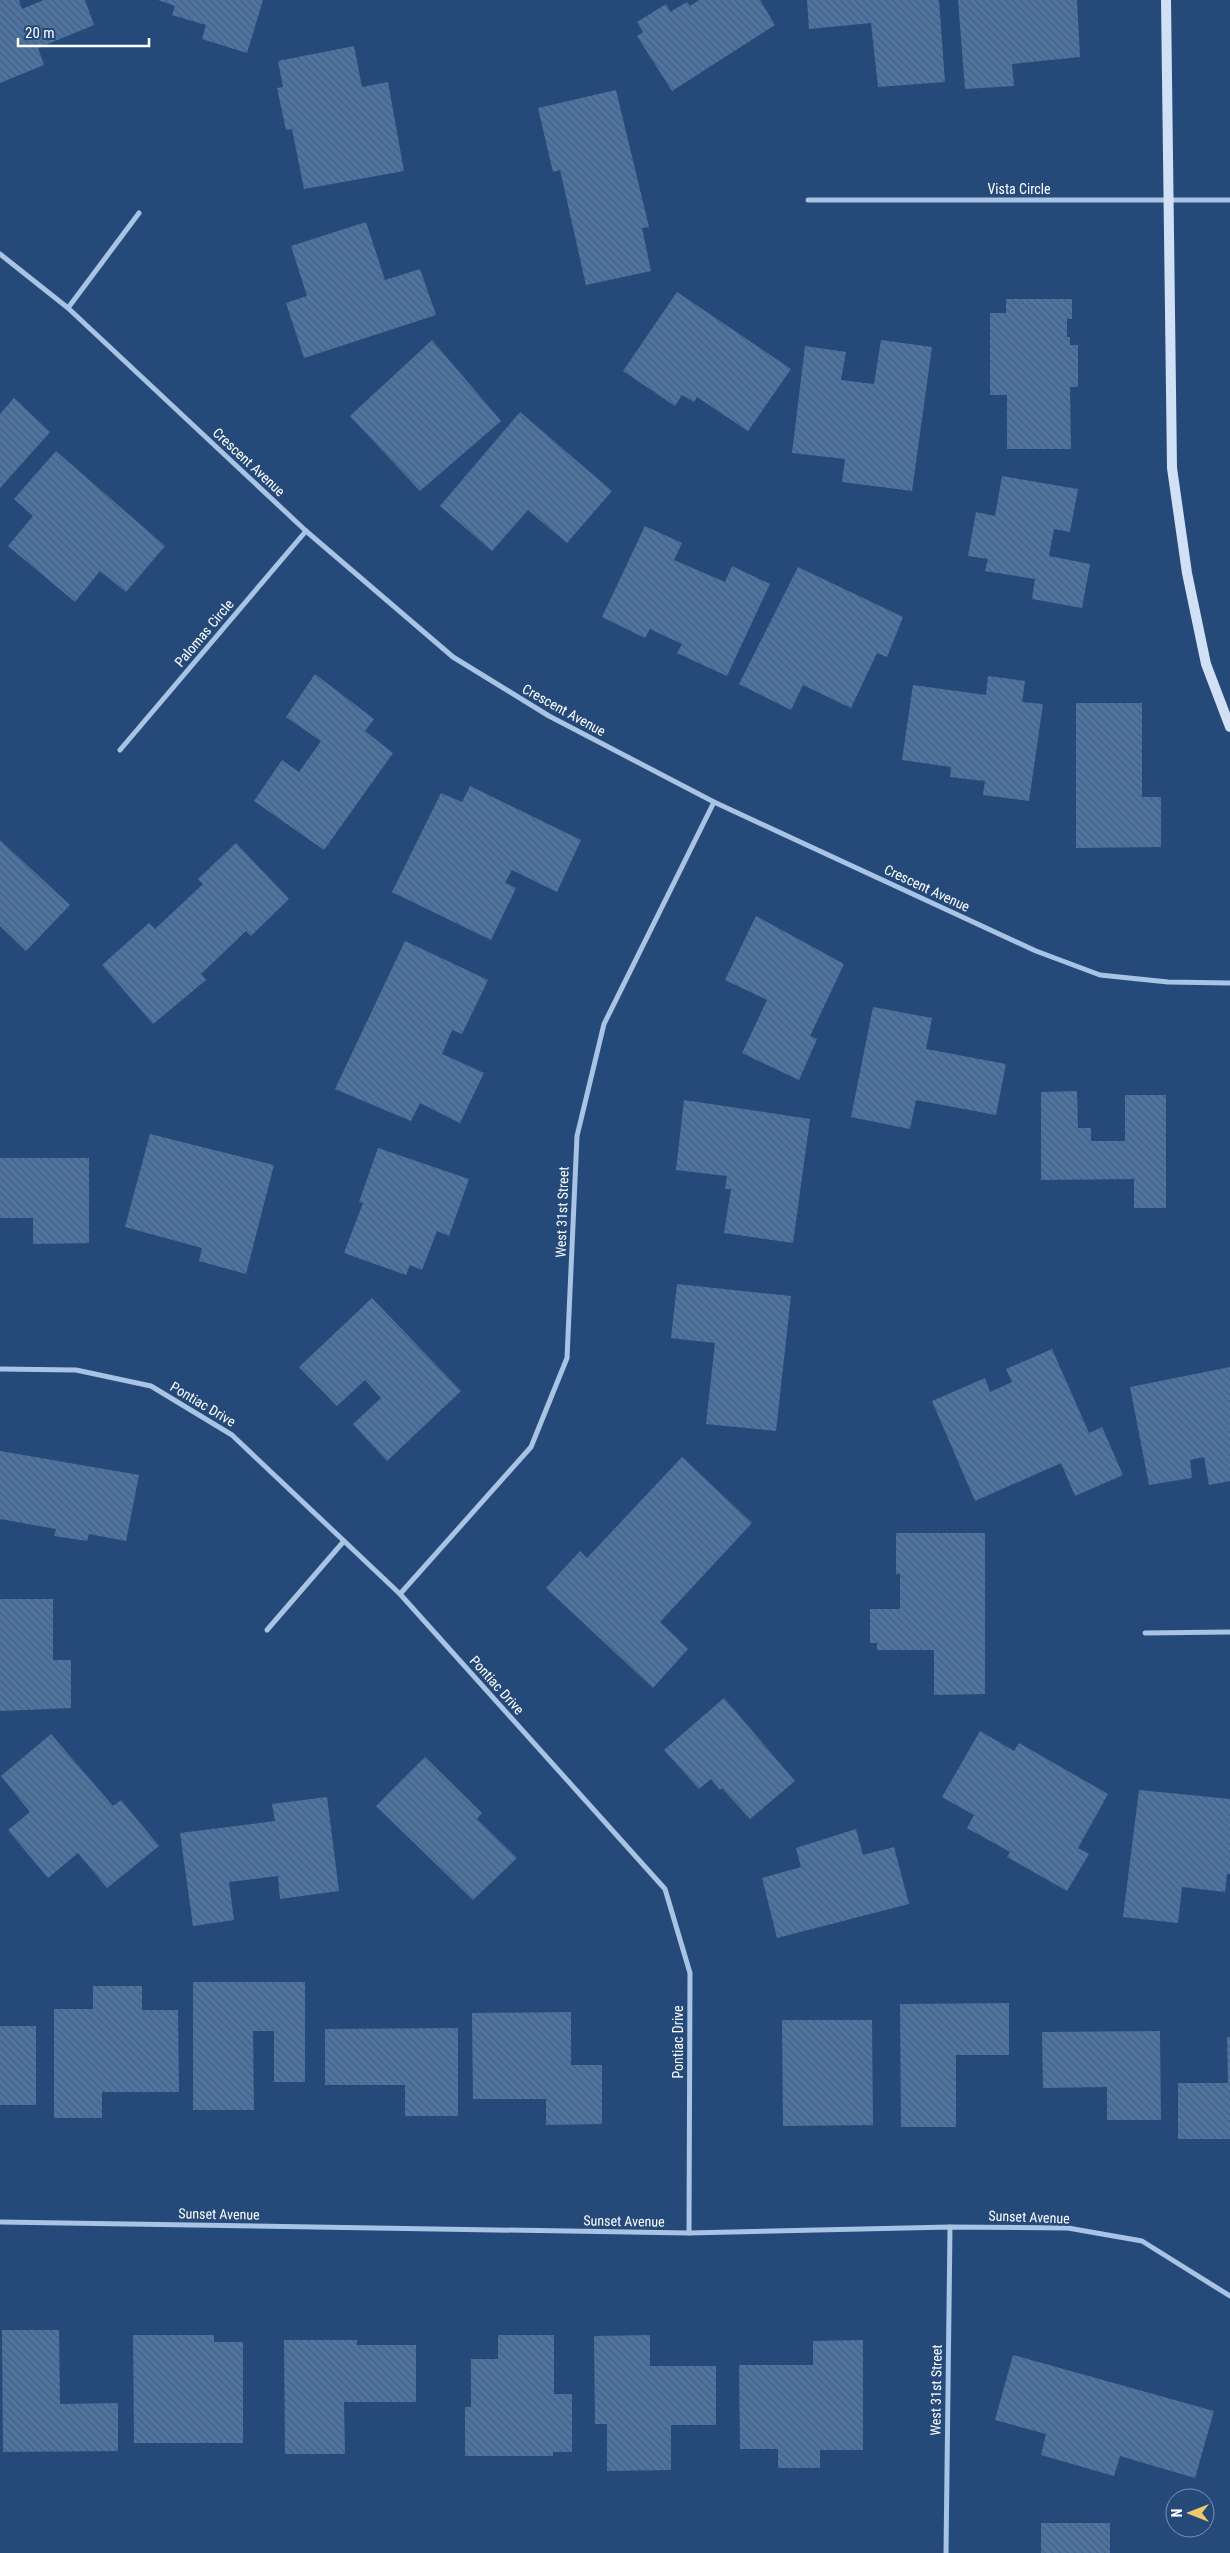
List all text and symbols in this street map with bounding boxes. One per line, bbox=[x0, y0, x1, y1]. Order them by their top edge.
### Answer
scale bar bbox=[18, 15, 149, 47]
text: 20 m bbox=[25, 24, 55, 42]
street label: Vista Circle bbox=[987, 181, 1051, 197]
street label: Crescent Avenue bbox=[210, 425, 289, 500]
street label: Palomas Circle bbox=[171, 596, 237, 670]
street label: Crescent Avenue bbox=[520, 681, 609, 740]
street label: Crescent Avenue bbox=[882, 861, 973, 915]
street label: West 31st Street bbox=[552, 1166, 572, 1258]
street label: Pontiac Drive bbox=[168, 1378, 239, 1430]
street label: Pontiac Drive bbox=[467, 1652, 528, 1718]
street label: Pontiac Drive bbox=[670, 2005, 686, 2079]
street label: Sunset Avenue bbox=[178, 2205, 260, 2223]
street label: Sunset Avenue bbox=[988, 2208, 1070, 2226]
street label: Sunset Avenue bbox=[583, 2212, 665, 2230]
street label: West 31st Street bbox=[927, 2344, 945, 2436]
north arrow bbox=[1165, 2488, 1215, 2538]
text: N bbox=[1169, 2509, 1185, 2517]

